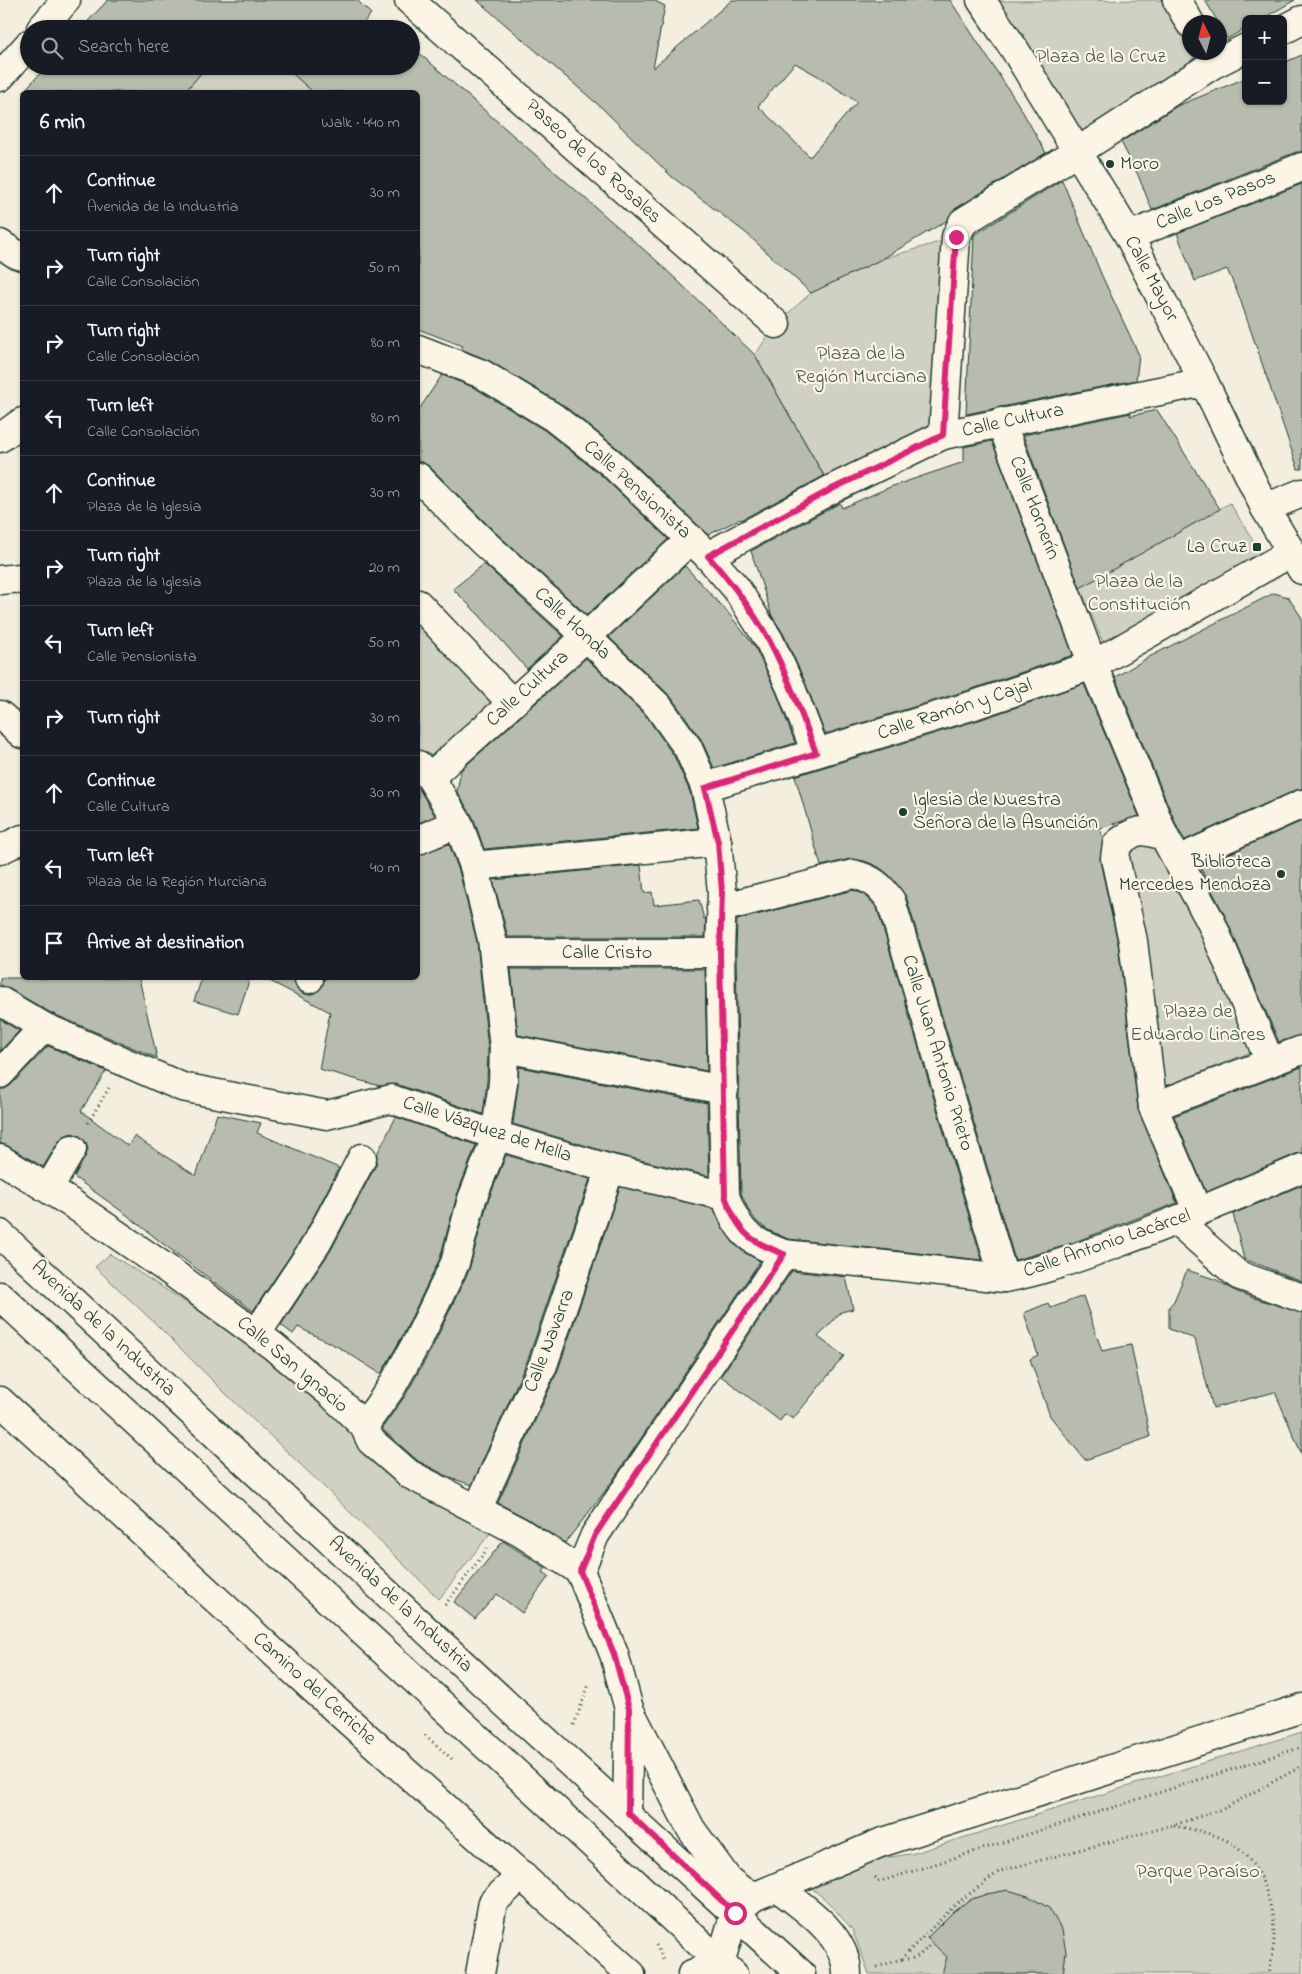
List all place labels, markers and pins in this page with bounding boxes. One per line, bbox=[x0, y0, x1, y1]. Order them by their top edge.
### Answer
place label: Moro bbox=[1120, 150, 1159, 179]
marker: Moro bbox=[1104, 158, 1116, 170]
place label: La Cruz bbox=[1187, 533, 1248, 562]
marker: La Cruz bbox=[1251, 541, 1263, 553]
place label: Iglesia de Nuestra Señora de la Asunción bbox=[913, 786, 1098, 838]
marker: Iglesia de Nuestra Señora de la Asunción bbox=[897, 806, 909, 818]
place label: Biblioteca Mercedes Mendoza bbox=[1119, 848, 1271, 900]
marker: Biblioteca Mercedes Mendoza bbox=[1275, 868, 1287, 880]

